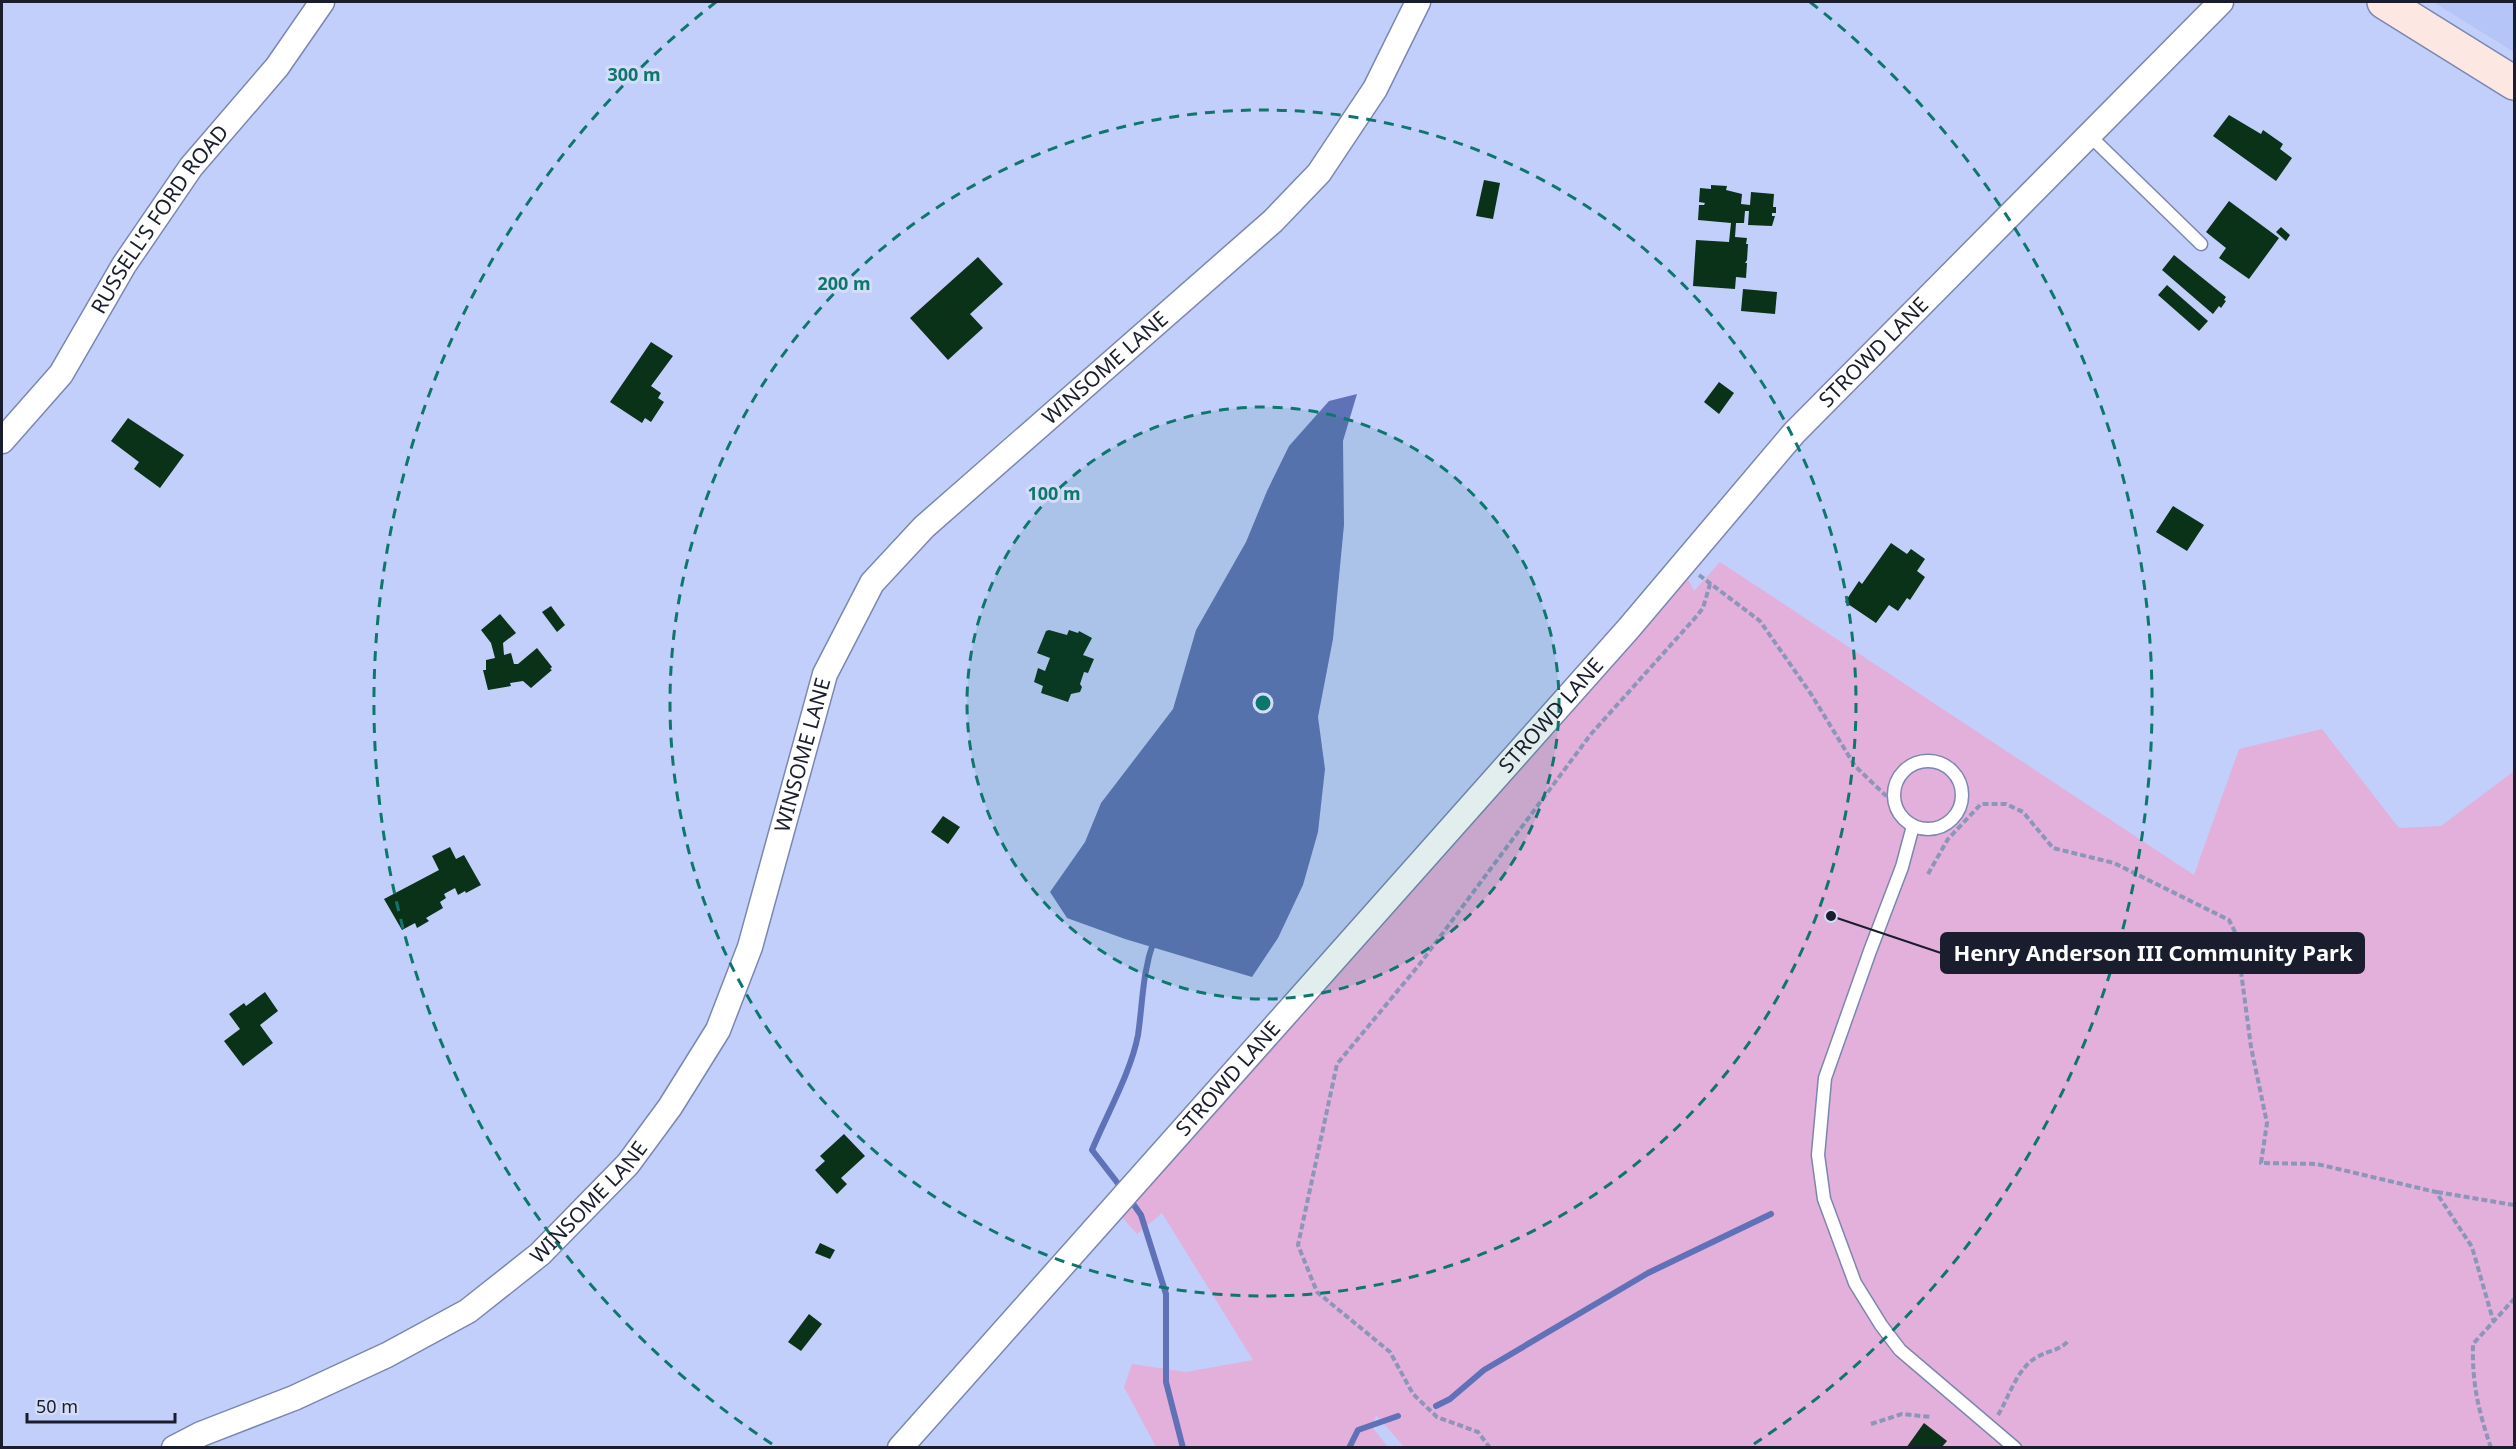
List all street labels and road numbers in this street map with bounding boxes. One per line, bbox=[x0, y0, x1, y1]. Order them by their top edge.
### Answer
street label: RUSSELL'S FORD ROAD bbox=[84, 118, 234, 319]
street label: STROWD LANE bbox=[1812, 290, 1934, 413]
street label: WINSOME LANE bbox=[1036, 304, 1174, 430]
street label: STROWD LANE bbox=[1492, 651, 1609, 778]
street label: WINSOME LANE bbox=[767, 675, 836, 835]
street label: STROWD LANE bbox=[1169, 1015, 1286, 1142]
street label: WINSOME LANE bbox=[524, 1135, 653, 1269]

